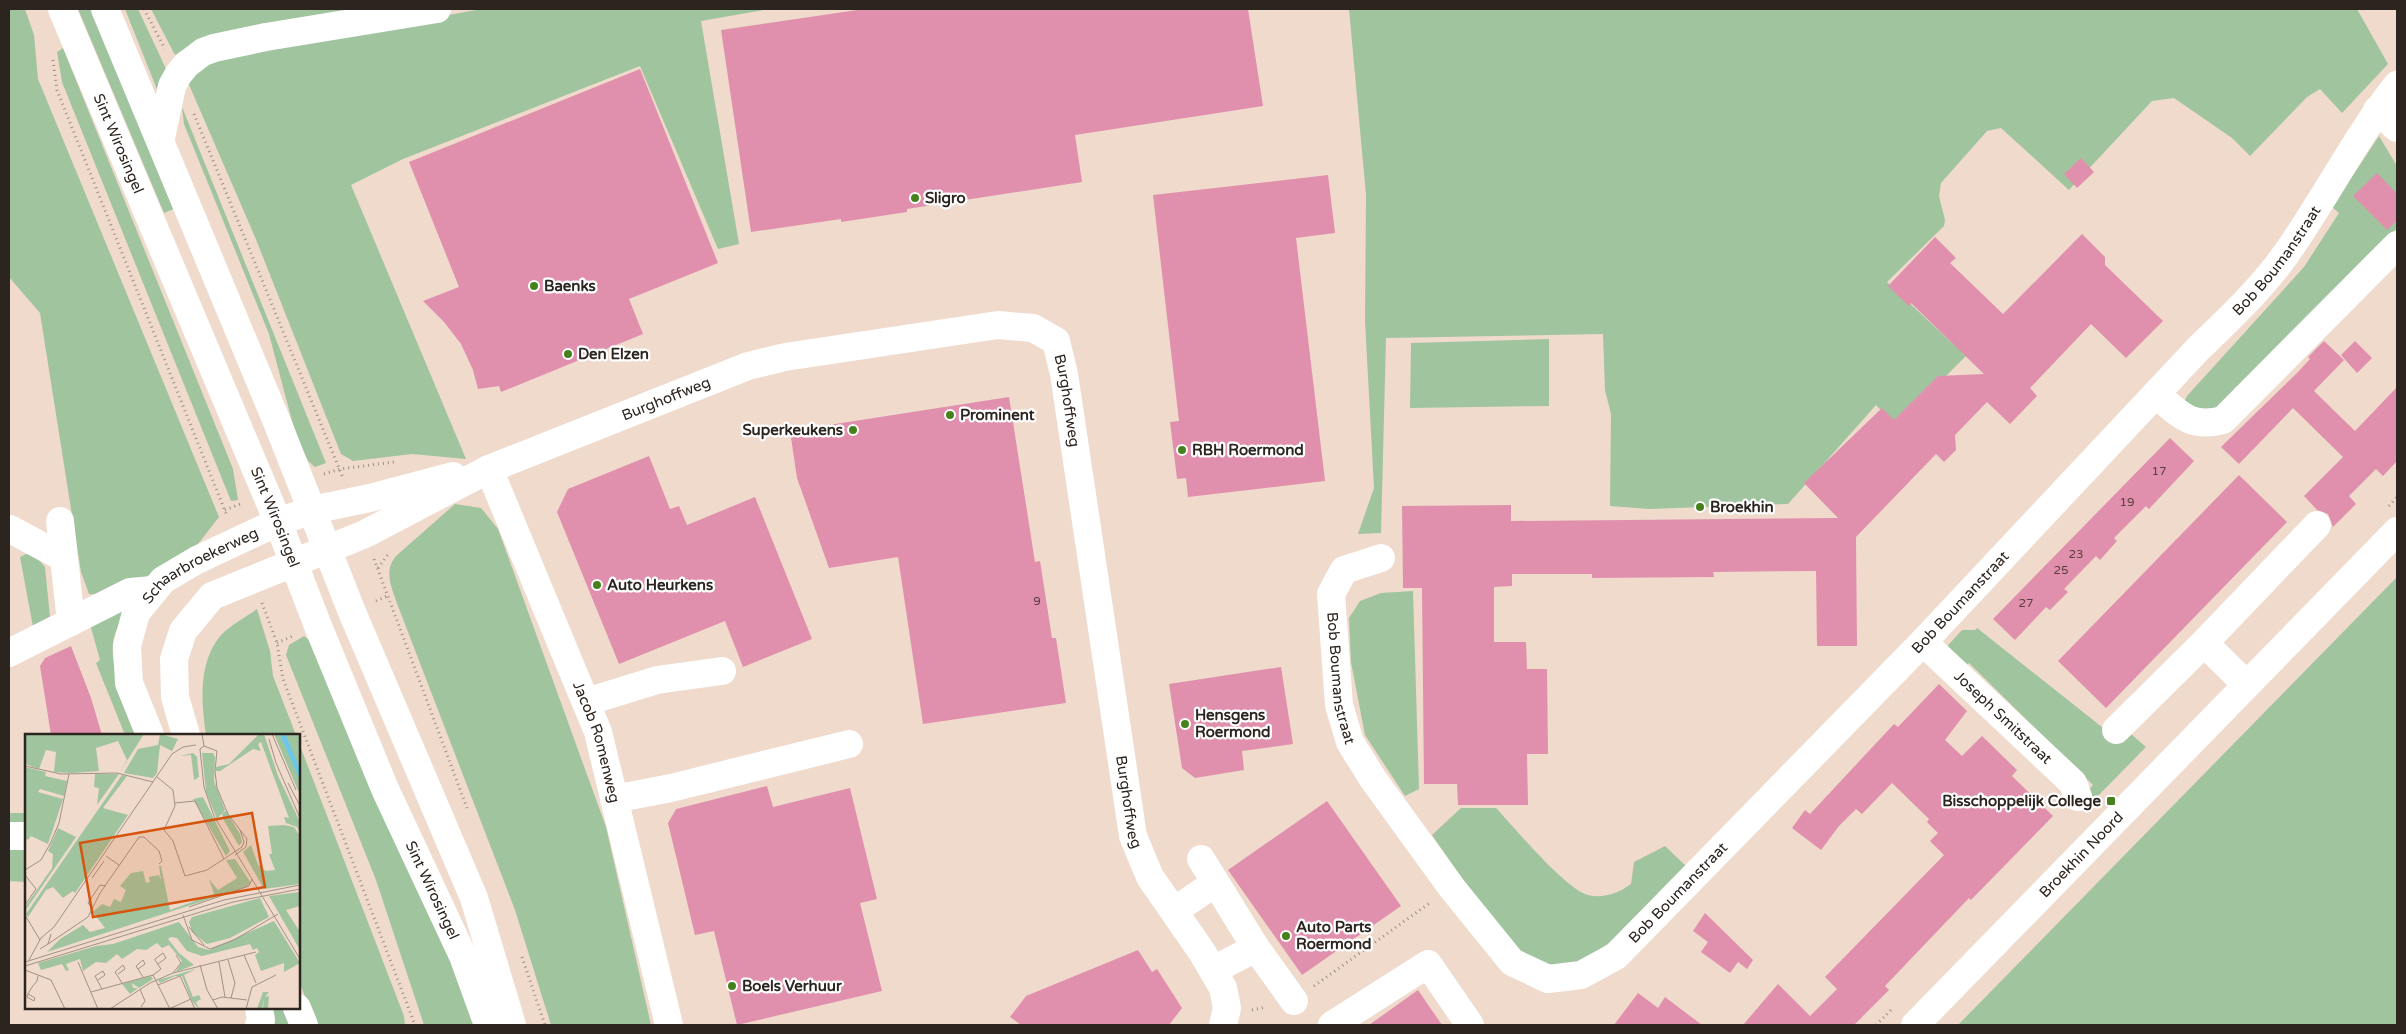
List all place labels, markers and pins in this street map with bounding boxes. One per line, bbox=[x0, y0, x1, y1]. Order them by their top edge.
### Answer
place label: Sligro bbox=[925, 189, 966, 208]
marker: Sligro bbox=[909, 192, 921, 204]
place label: Baenks bbox=[544, 277, 596, 295]
marker: Baenks bbox=[528, 280, 540, 292]
place label: Den Elzen bbox=[578, 345, 649, 363]
marker: Den Elzen bbox=[562, 348, 574, 360]
place label: Prominent bbox=[960, 406, 1035, 424]
marker: Prominent bbox=[944, 409, 956, 421]
place label: Superkeukens bbox=[743, 421, 843, 440]
marker: Superkeukens bbox=[847, 424, 859, 436]
place label: RBH Roermond bbox=[1192, 441, 1304, 459]
marker: RBH Roermond bbox=[1176, 444, 1188, 456]
place label: Broekhin bbox=[1710, 498, 1774, 516]
marker: Broekhin bbox=[1694, 501, 1706, 513]
place label: Auto Heurkens bbox=[607, 576, 713, 594]
marker: Auto Heurkens bbox=[591, 579, 603, 591]
place label: Hensgens Roermond bbox=[1195, 706, 1271, 741]
marker: Hensgens Roermond bbox=[1179, 718, 1191, 730]
place label: Bisschoppelijk College bbox=[1942, 792, 2102, 811]
marker: Bisschoppelijk College bbox=[2105, 795, 2117, 807]
place label: Auto Parts Roermond bbox=[1296, 918, 1372, 953]
marker: Auto Parts Roermond bbox=[1280, 930, 1292, 942]
place label: Boels Verhuur bbox=[742, 977, 842, 995]
marker: Boels Verhuur bbox=[726, 980, 738, 992]

